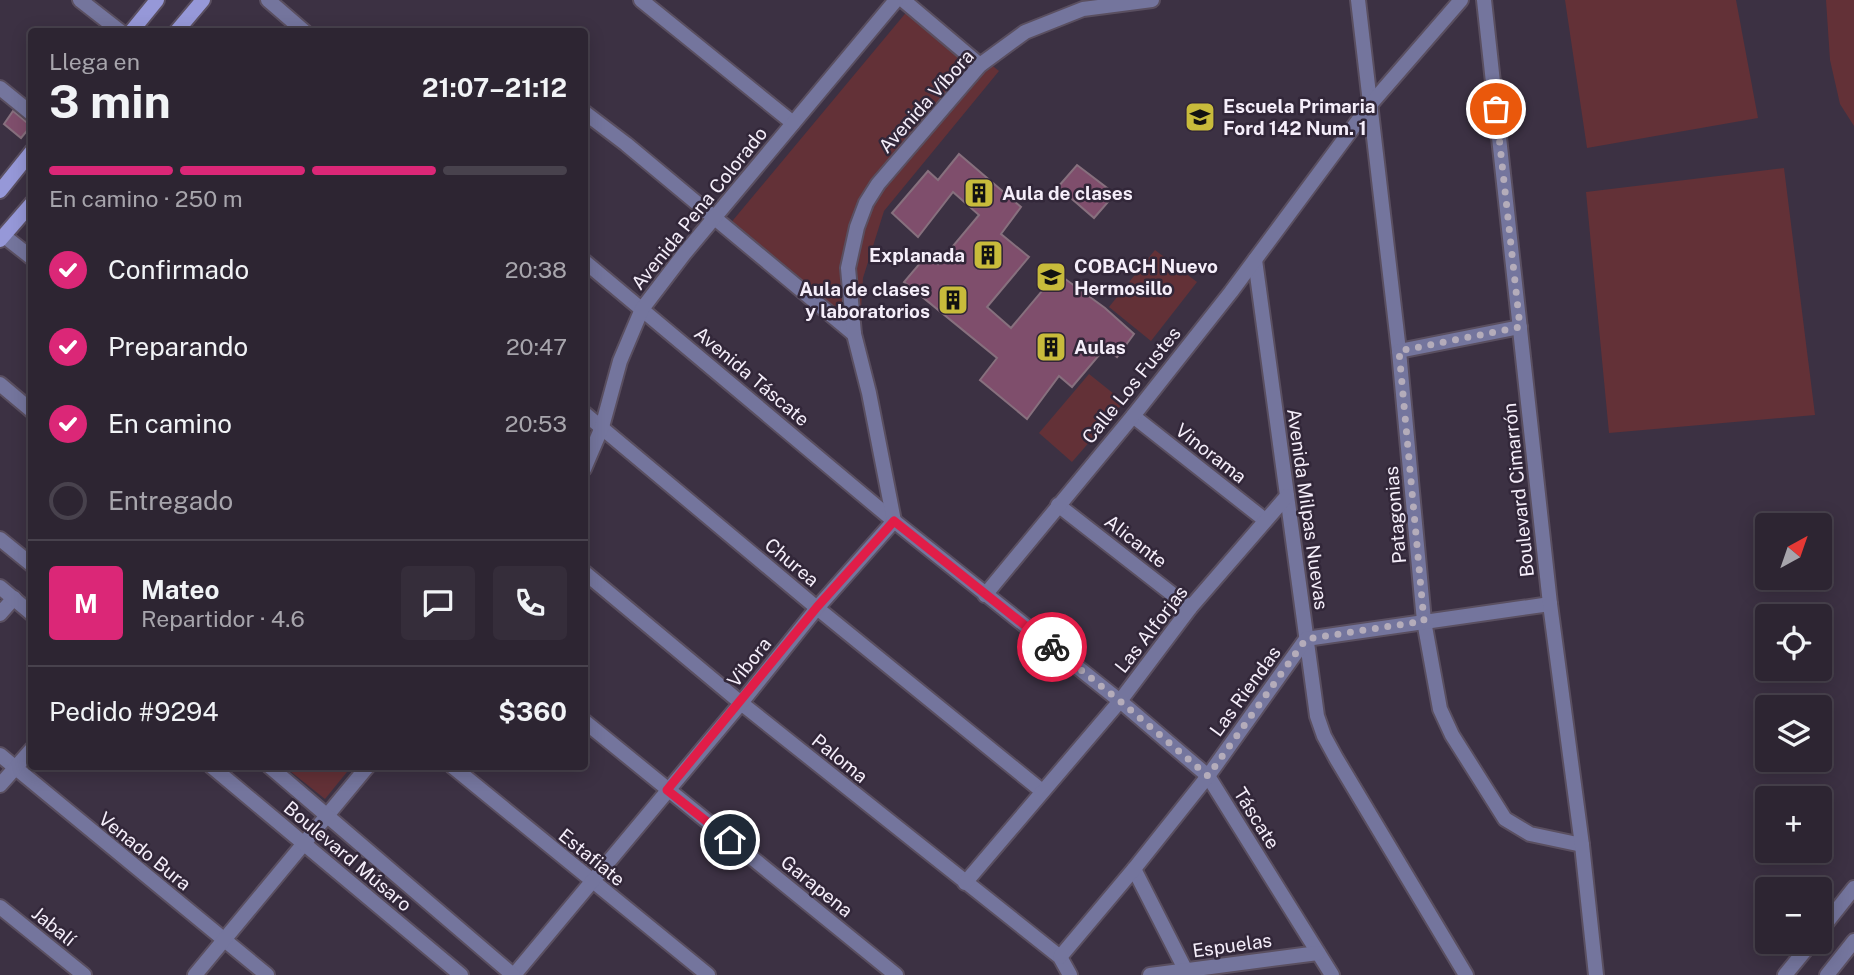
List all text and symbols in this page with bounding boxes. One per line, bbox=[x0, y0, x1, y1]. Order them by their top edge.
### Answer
street label: Avenida Víbora bbox=[874, 45, 978, 157]
text: Llega en bbox=[49, 48, 140, 75]
text: 21:07–21:12 bbox=[422, 72, 567, 103]
text: 3 min bbox=[49, 74, 171, 128]
pin bbox=[1466, 79, 1526, 139]
icon: bag bbox=[1477, 90, 1515, 128]
place label: Escuela Primaria Ford 142 Num. 1 bbox=[1223, 95, 1376, 139]
school or university icon: Escuela Primaria Ford 142 Num. 1 bbox=[1183, 100, 1217, 134]
street label: Avenida Pena Colorado bbox=[627, 122, 771, 294]
building icon: Aula de clases bbox=[962, 176, 996, 210]
place label: Aula de clases bbox=[1002, 182, 1133, 204]
text: En camino · 250 m bbox=[49, 185, 243, 212]
building icon: Explanada bbox=[971, 238, 1005, 272]
place label: Explanada bbox=[869, 244, 965, 266]
icon: check bbox=[49, 251, 87, 289]
text: Confirmado bbox=[108, 254, 249, 285]
place label: COBACH Nuevo Hermosillo bbox=[1074, 255, 1218, 299]
text: 20:38 bbox=[505, 256, 567, 283]
school or university icon: COBACH Nuevo Hermosillo bbox=[1034, 260, 1068, 294]
place label: Aula de clases y laboratorios bbox=[799, 278, 930, 322]
building icon: Aula de clases y laboratorios bbox=[936, 283, 970, 317]
street label: Avenida Táscate bbox=[690, 322, 814, 430]
street label: Calle Los Fustes bbox=[1077, 322, 1185, 448]
icon: check bbox=[49, 328, 87, 366]
building icon: Aulas bbox=[1034, 330, 1068, 364]
text: Preparando bbox=[108, 331, 248, 362]
text: 20:47 bbox=[506, 333, 567, 360]
place label: Aulas bbox=[1074, 336, 1126, 358]
street label: Boulevard Cimarrón bbox=[1498, 402, 1538, 578]
icon: check bbox=[49, 405, 87, 443]
street label: Avenida Milpas Nuevas bbox=[1283, 407, 1333, 611]
text: En camino bbox=[108, 408, 232, 439]
text: 20:53 bbox=[505, 410, 567, 437]
street label: Vinorama bbox=[1171, 419, 1251, 487]
street label: Patagonias bbox=[1380, 465, 1410, 565]
text: Entregado bbox=[108, 485, 233, 516]
street label: Alicante bbox=[1100, 510, 1172, 572]
north arrow bbox=[1755, 513, 1832, 590]
map controls bbox=[1755, 513, 1832, 954]
street label: Churea bbox=[761, 533, 823, 591]
button: chat bbox=[401, 566, 475, 640]
button: phone bbox=[493, 566, 567, 640]
text: Mateo bbox=[141, 574, 219, 605]
street label: Las Alforjas bbox=[1110, 581, 1192, 677]
text: M bbox=[74, 588, 98, 619]
button: locate bbox=[1755, 604, 1832, 681]
text: Repartidor · 4.6 bbox=[141, 605, 305, 632]
courier bbox=[1017, 612, 1087, 682]
icon: bike bbox=[1033, 628, 1071, 666]
street label: Vibora bbox=[722, 633, 776, 691]
street label: Las Riendas bbox=[1205, 642, 1285, 740]
button: layers bbox=[1755, 695, 1832, 772]
text: Pedido #9294 bbox=[49, 696, 218, 727]
text: $360 bbox=[498, 696, 567, 727]
street label: Paloma bbox=[808, 729, 872, 787]
street label: Táscate bbox=[1230, 783, 1284, 853]
button: + bbox=[1755, 786, 1832, 863]
street label: Boulevard Músaro bbox=[280, 796, 416, 916]
street label: Venado Bura bbox=[94, 807, 196, 895]
pin bbox=[700, 810, 760, 870]
icon: home bbox=[711, 821, 749, 859]
street label: Estafiate bbox=[555, 824, 629, 890]
street label: Garapena bbox=[777, 851, 857, 921]
button: − bbox=[1755, 877, 1832, 954]
street label: Jabalí bbox=[28, 902, 81, 950]
street label: Espuelas bbox=[1191, 929, 1273, 961]

